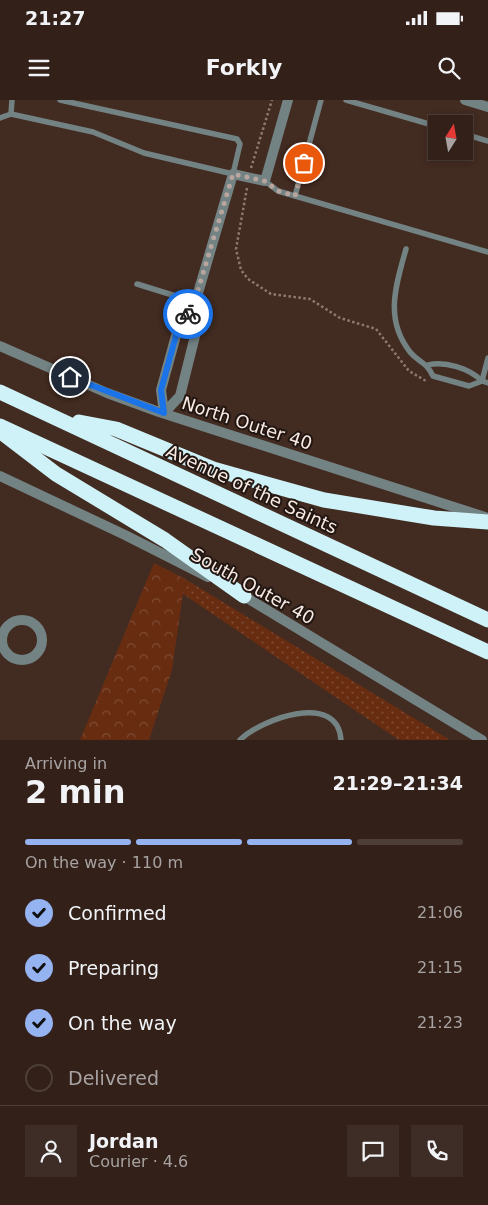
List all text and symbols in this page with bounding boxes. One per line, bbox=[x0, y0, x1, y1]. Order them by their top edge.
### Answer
text: 21:27 bbox=[25, 7, 85, 29]
icon: menu bbox=[25, 54, 53, 82]
icon: search bbox=[435, 54, 463, 82]
text: Forkly bbox=[206, 55, 282, 80]
north arrow bbox=[428, 115, 472, 160]
map controls bbox=[428, 115, 473, 160]
pin bbox=[283, 142, 325, 184]
icon: bag bbox=[290, 149, 318, 177]
courier bbox=[163, 289, 213, 339]
icon: bike bbox=[174, 300, 202, 328]
pin bbox=[49, 356, 91, 398]
icon: home bbox=[56, 363, 84, 391]
street label: North Outer 40 bbox=[179, 392, 315, 454]
street label: Avenue of the Saints bbox=[163, 440, 341, 538]
street label: South Outer 40 bbox=[188, 543, 318, 629]
text: Arriving in bbox=[25, 754, 107, 773]
text: 21:29–21:34 bbox=[333, 772, 463, 794]
text: 2 min bbox=[25, 773, 126, 811]
text: On the way · 110 m bbox=[25, 853, 183, 872]
icon: check bbox=[25, 899, 53, 927]
text: Confirmed bbox=[68, 902, 167, 924]
text: 21:06 bbox=[417, 903, 463, 922]
icon: check bbox=[25, 954, 53, 982]
text: Preparing bbox=[68, 957, 159, 979]
text: 21:15 bbox=[417, 958, 463, 977]
icon: check bbox=[25, 1009, 53, 1037]
text: On the way bbox=[68, 1012, 177, 1034]
text: 21:23 bbox=[417, 1013, 463, 1032]
text: Delivered bbox=[68, 1067, 159, 1089]
button: person bbox=[25, 1125, 77, 1177]
button: chat bbox=[347, 1125, 399, 1177]
button: phone bbox=[411, 1125, 463, 1177]
text: Jordan bbox=[89, 1130, 158, 1152]
text: Courier · 4.6 bbox=[89, 1152, 188, 1171]

